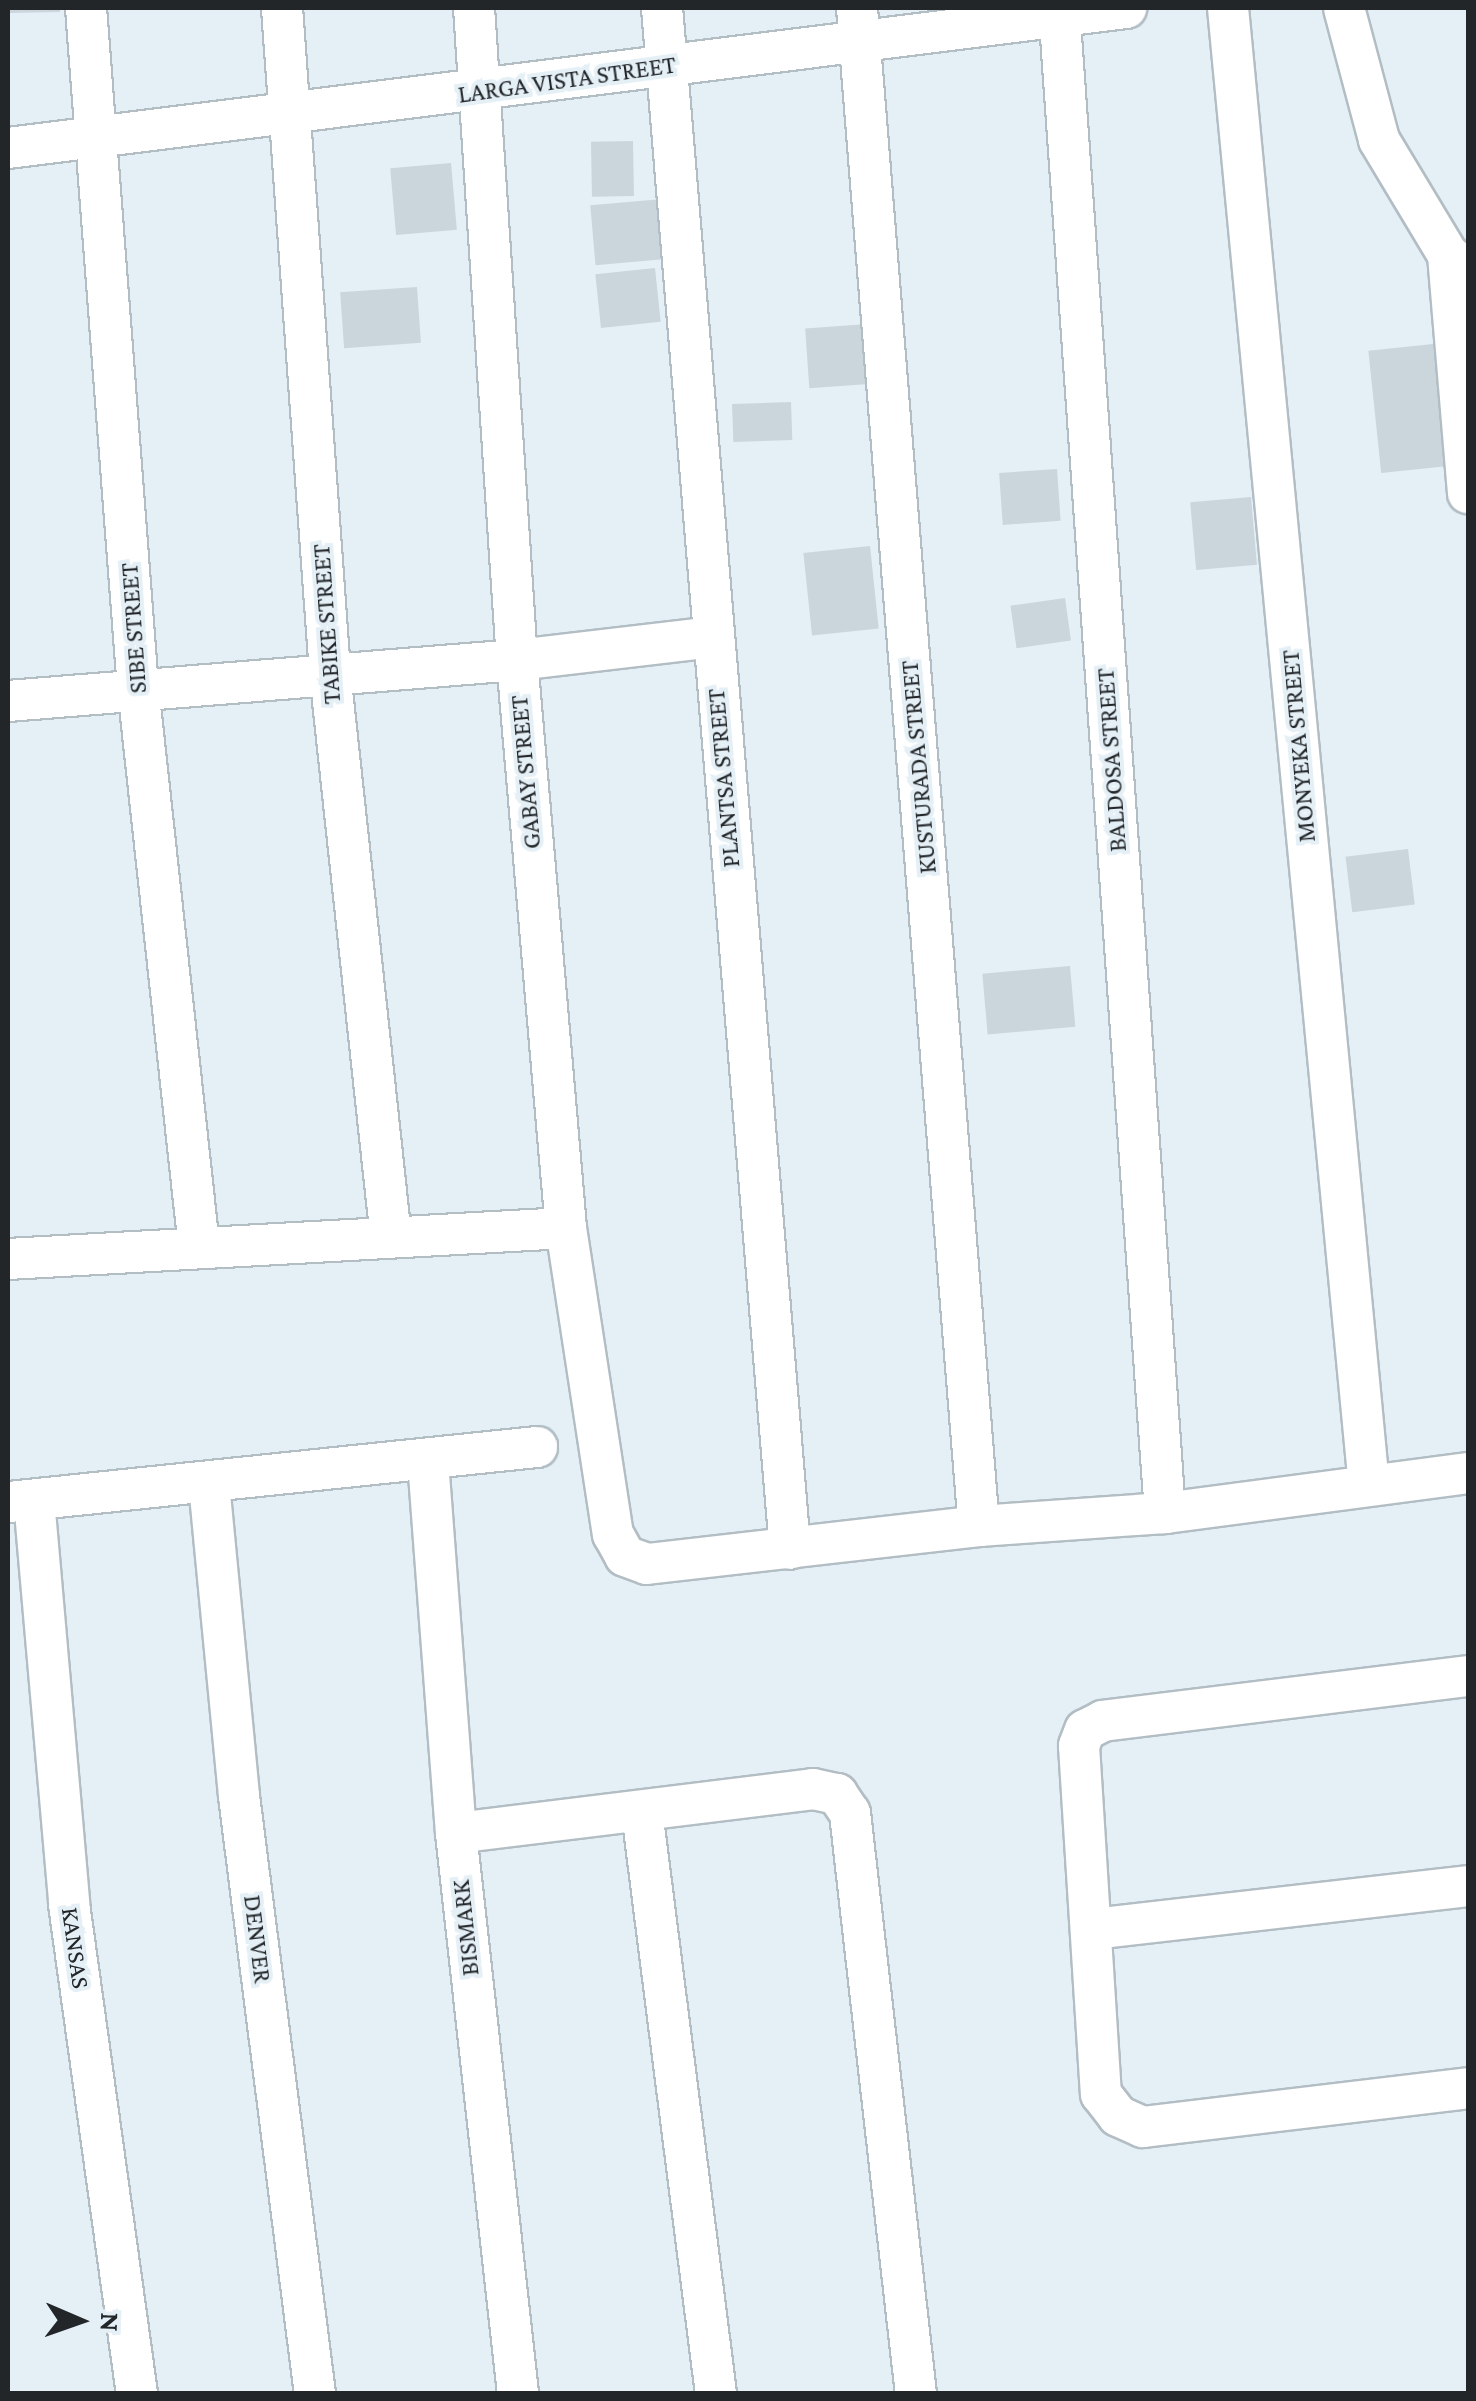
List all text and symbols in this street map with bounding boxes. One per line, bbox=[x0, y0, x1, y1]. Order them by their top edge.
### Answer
street label: LARGA VISTA STREET bbox=[456, 50, 678, 110]
street label: TABIKE STREET bbox=[306, 543, 348, 705]
street label: SIBE STREET bbox=[114, 562, 154, 694]
street label: MONYEKA STREET bbox=[1276, 648, 1322, 844]
street label: KUSTURADA STREET bbox=[895, 659, 943, 875]
street label: BALDOSA STREET bbox=[1091, 667, 1133, 853]
street label: PLANTSA STREET bbox=[701, 687, 747, 869]
street label: GABAY STREET bbox=[504, 694, 548, 850]
street label: BISMARK bbox=[446, 1879, 486, 1977]
street label: DENVER bbox=[237, 1893, 277, 1985]
street label: KANSAS bbox=[54, 1905, 96, 1991]
north arrow bbox=[30, 2271, 130, 2371]
text: N bbox=[95, 2312, 126, 2332]

